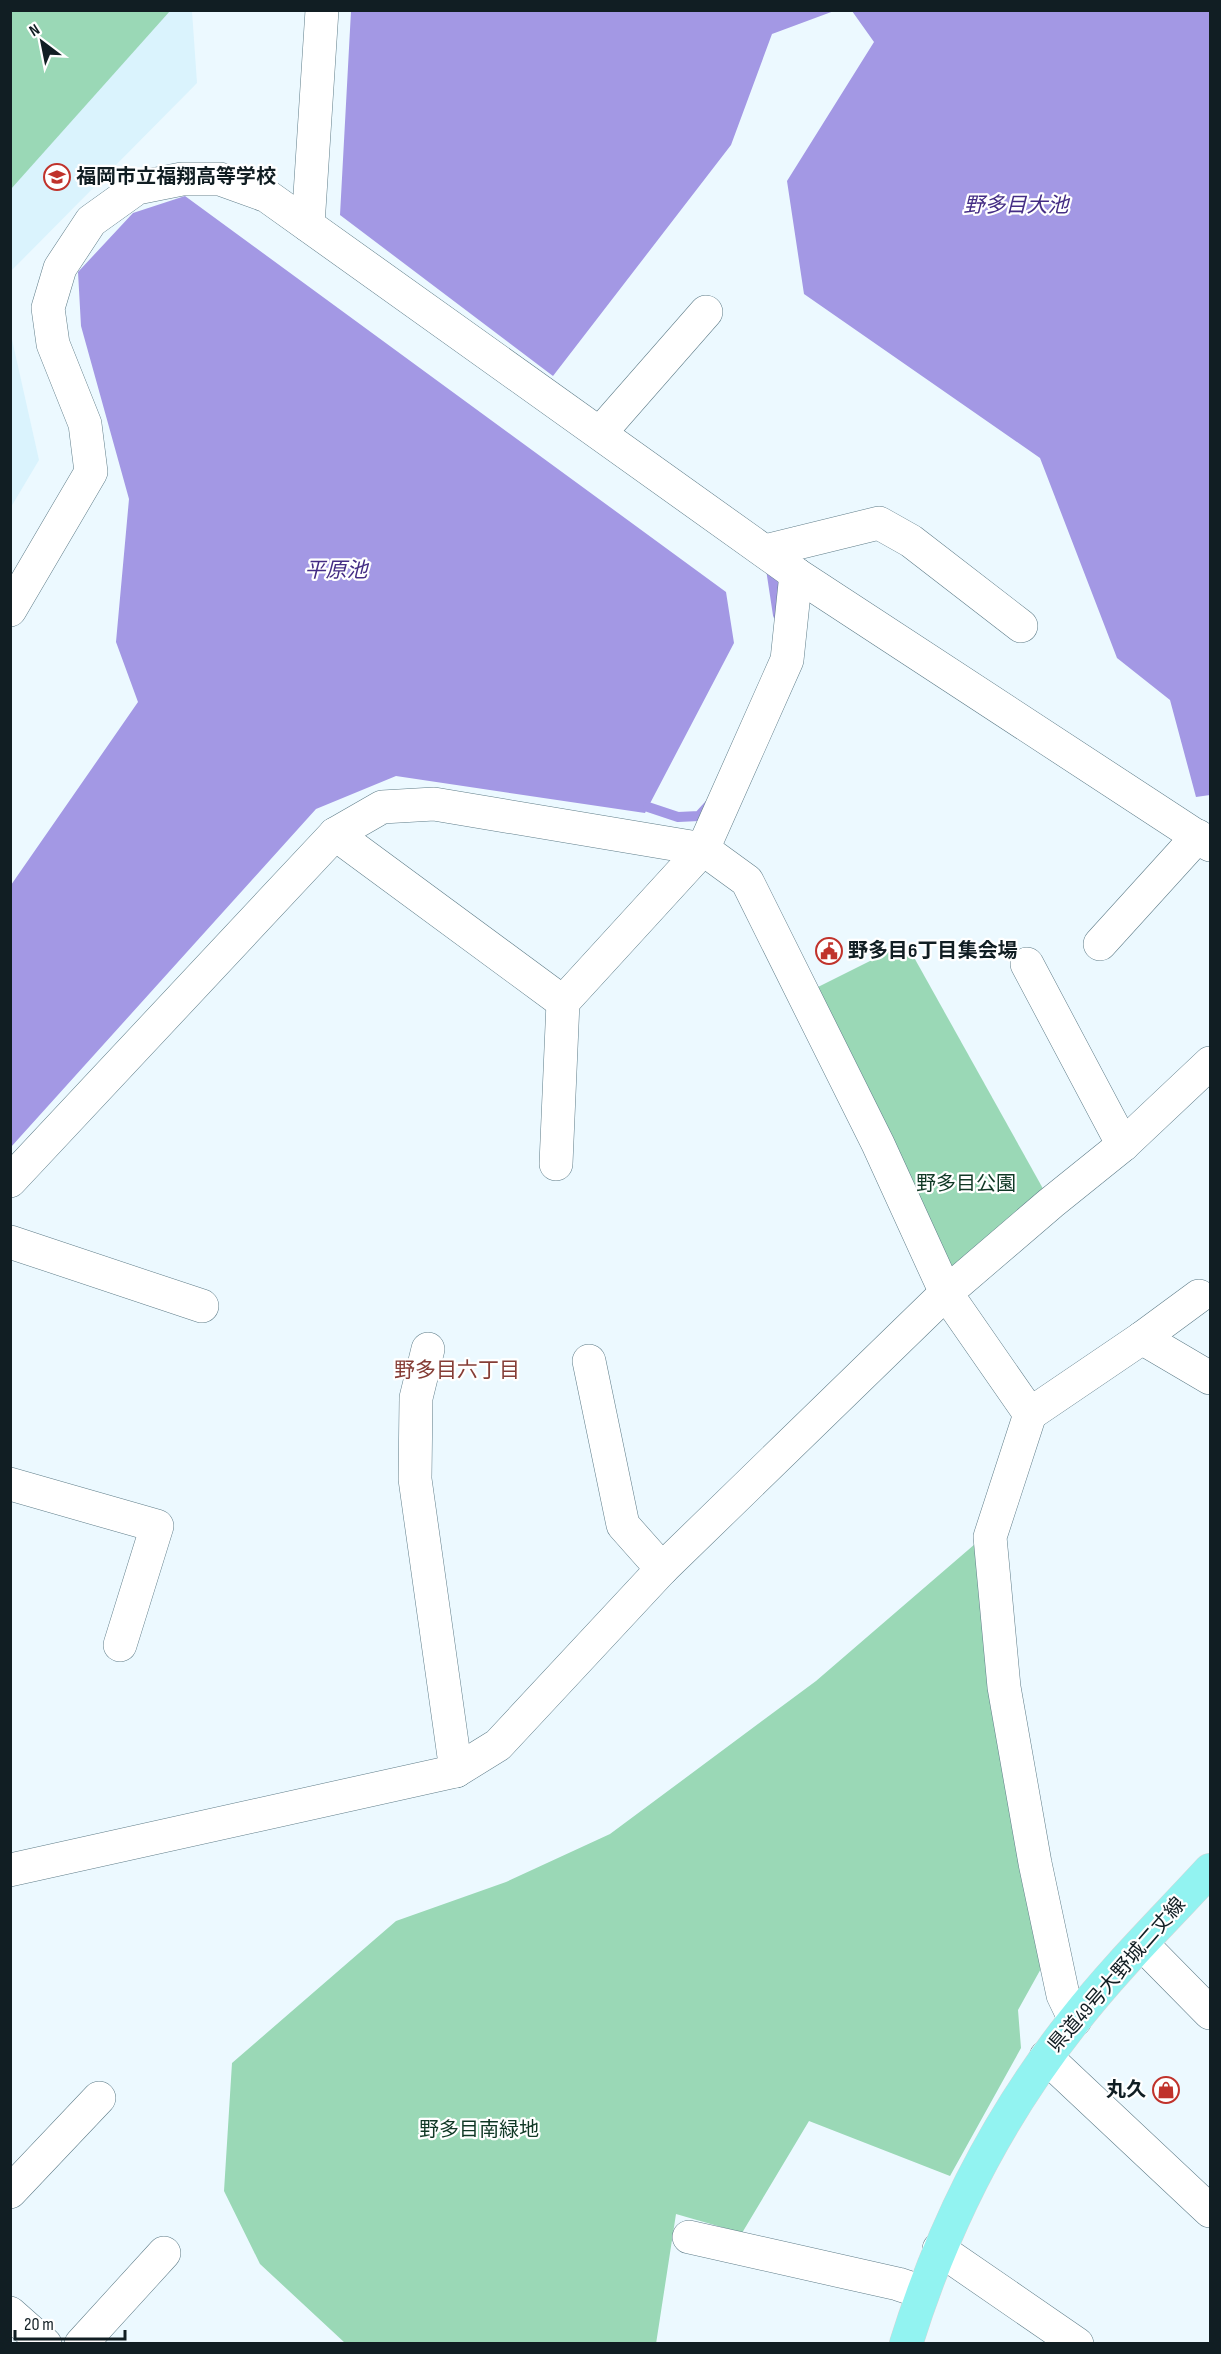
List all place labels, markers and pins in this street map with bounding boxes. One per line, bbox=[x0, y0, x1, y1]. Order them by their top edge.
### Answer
school or university icon: 福岡市立福翔高等学校 bbox=[42, 162, 72, 192]
place label: 福岡市立福翔高等学校 bbox=[76, 165, 276, 189]
public building icon: 野多目6丁目集会場 bbox=[814, 936, 844, 966]
place label: 野多目6丁目集会場 bbox=[848, 939, 1017, 963]
shop icon: 丸久 bbox=[1151, 2075, 1181, 2105]
place label: 丸久 bbox=[1106, 2078, 1146, 2102]

